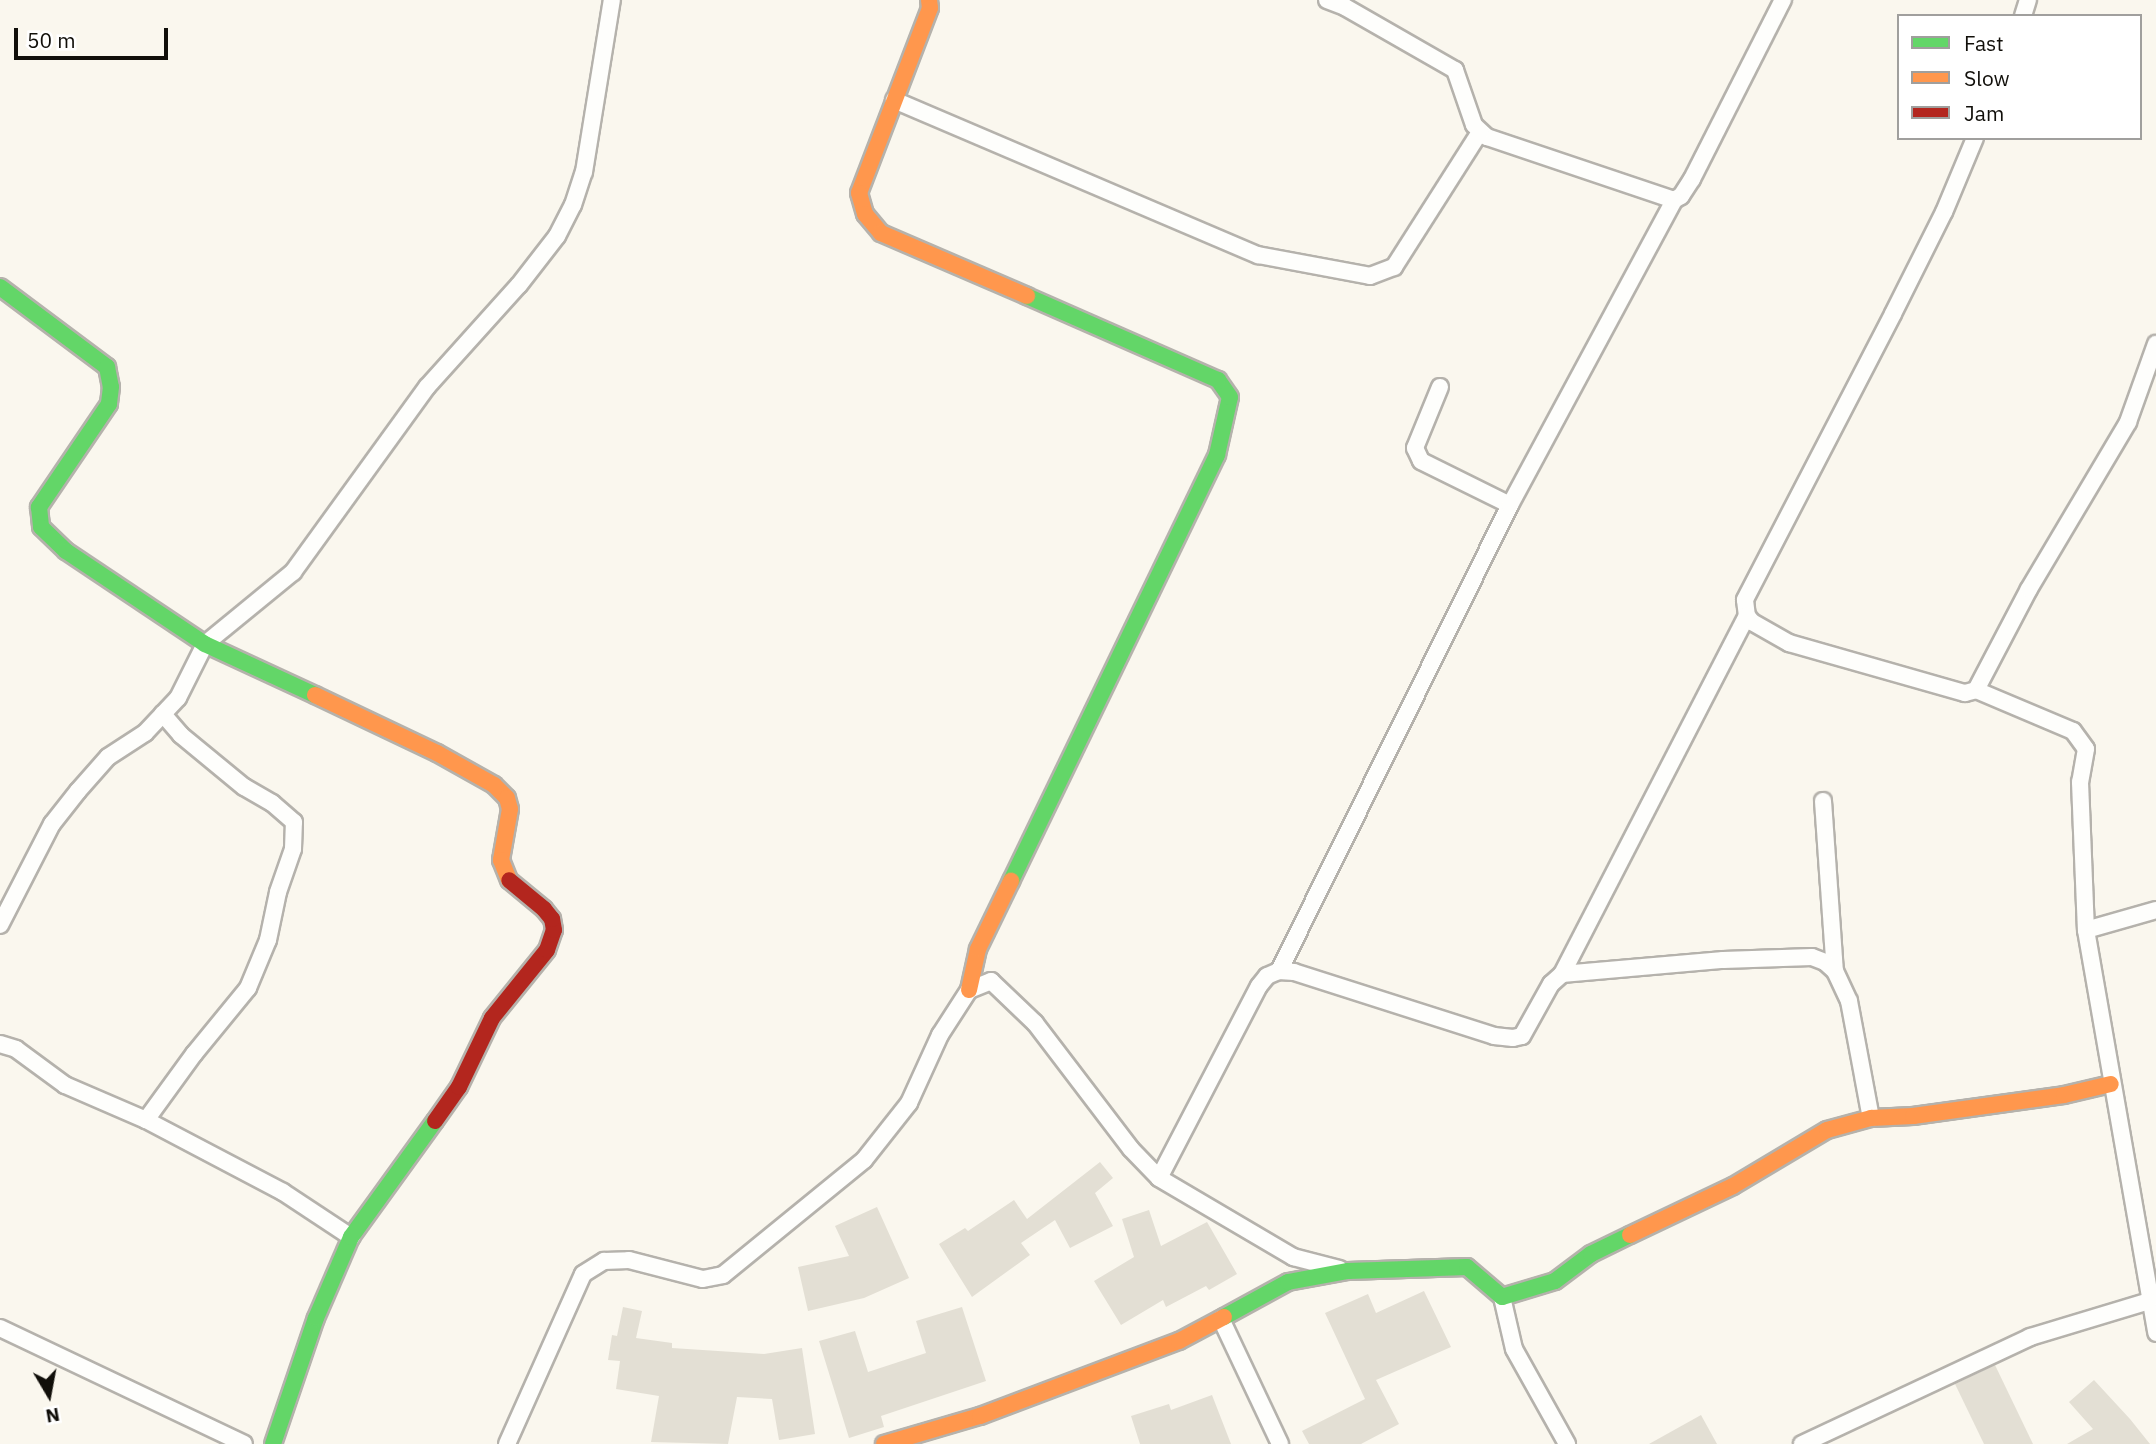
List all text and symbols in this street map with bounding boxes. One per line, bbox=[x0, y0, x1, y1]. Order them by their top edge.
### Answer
scale bar bbox=[18, 14, 172, 58]
legend bbox=[1897, 14, 2142, 140]
text: 50 m bbox=[27, 26, 76, 54]
text: Fast bbox=[1964, 29, 2004, 57]
text: Slow bbox=[1964, 64, 2010, 92]
text: Jam bbox=[1964, 99, 2004, 127]
north arrow bbox=[14, 1360, 84, 1430]
text: N bbox=[44, 1403, 62, 1429]

